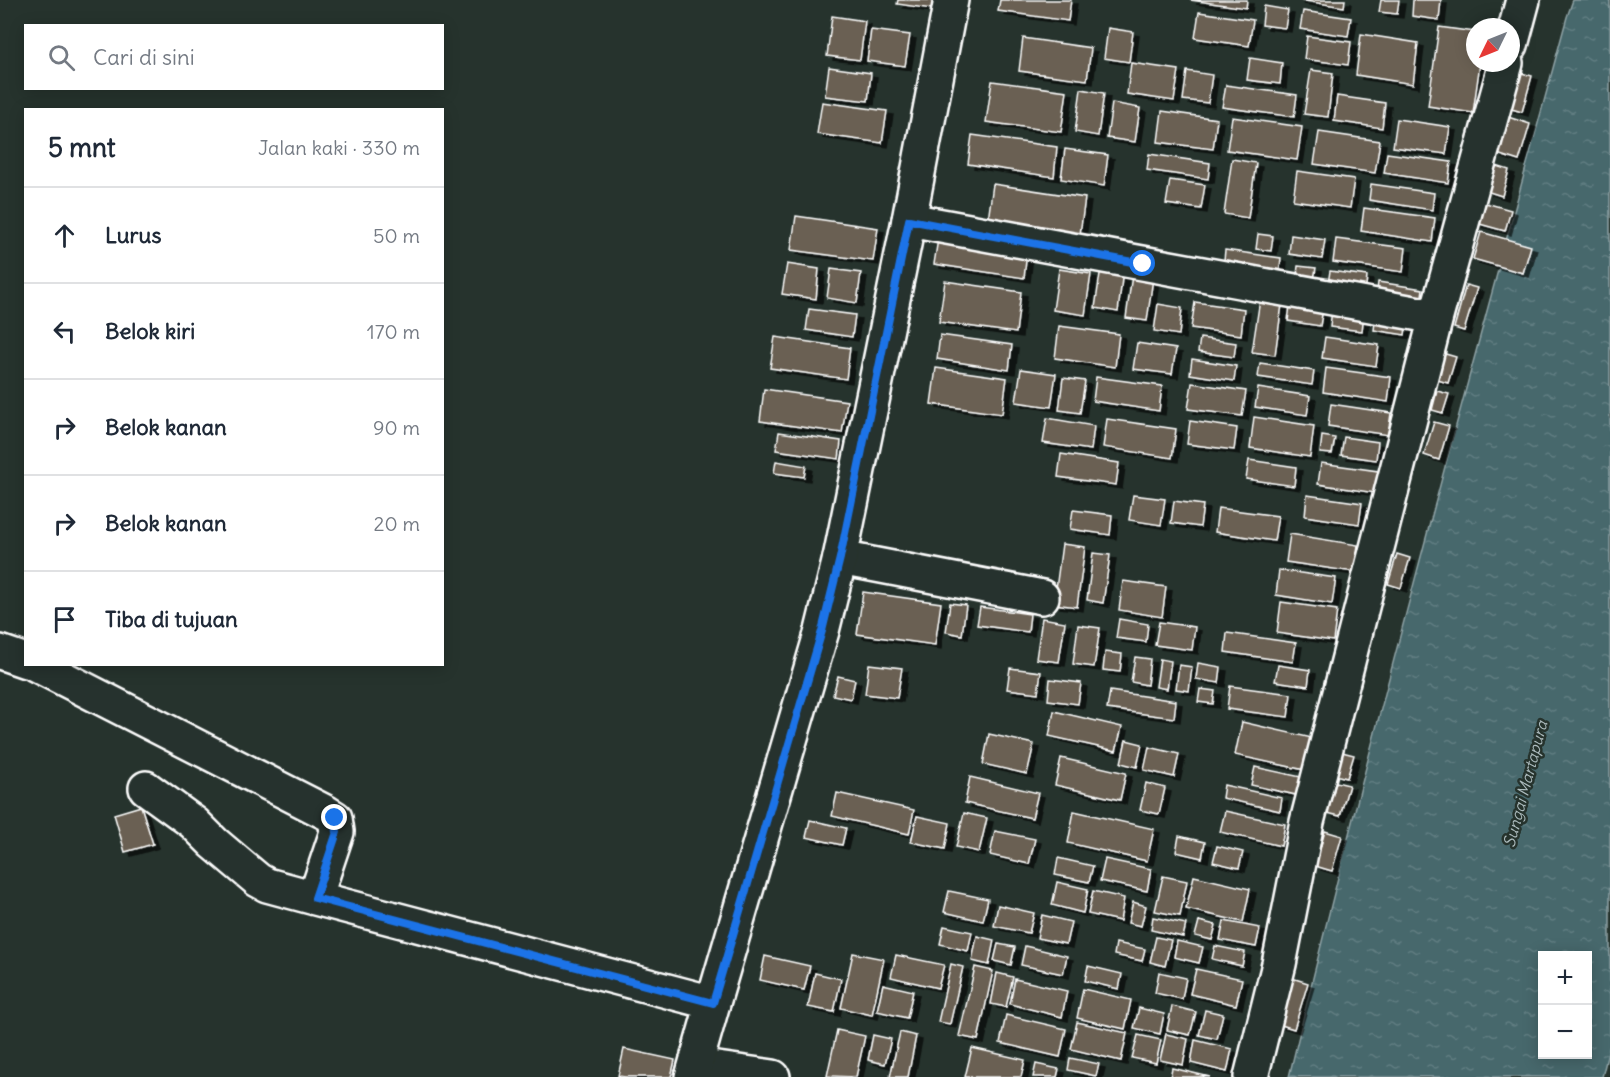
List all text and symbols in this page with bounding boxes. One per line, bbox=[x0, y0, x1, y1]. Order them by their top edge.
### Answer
north arrow bbox=[1466, 18, 1520, 72]
search box bbox=[24, 24, 444, 90]
icon: search bbox=[45, 41, 78, 74]
text: Cari di sini bbox=[93, 43, 195, 71]
text: 5 mnt bbox=[48, 131, 116, 164]
text: Jalan kaki · 330 m bbox=[258, 135, 420, 160]
icon: ahead bbox=[48, 219, 81, 252]
text: Lurus bbox=[105, 221, 161, 249]
text: 50 m bbox=[373, 223, 420, 248]
route start bbox=[1129, 250, 1155, 276]
icon: left bbox=[48, 315, 81, 348]
text: Belok kiri bbox=[105, 317, 195, 345]
text: 170 m bbox=[367, 319, 420, 344]
icon: right bbox=[48, 411, 81, 444]
text: Belok kanan bbox=[105, 413, 227, 441]
text: 90 m bbox=[373, 415, 420, 440]
icon: right bbox=[48, 507, 81, 540]
text: Belok kanan bbox=[105, 509, 227, 537]
text: 20 m bbox=[374, 511, 420, 536]
icon: arrive bbox=[48, 603, 81, 636]
text: Tiba di tujuan bbox=[105, 605, 238, 633]
water label: Sungai Martapura bbox=[1499, 718, 1552, 849]
route end bbox=[321, 804, 347, 830]
map controls bbox=[1538, 951, 1592, 1059]
button: + bbox=[1538, 951, 1592, 1005]
button: − bbox=[1538, 1005, 1592, 1059]

